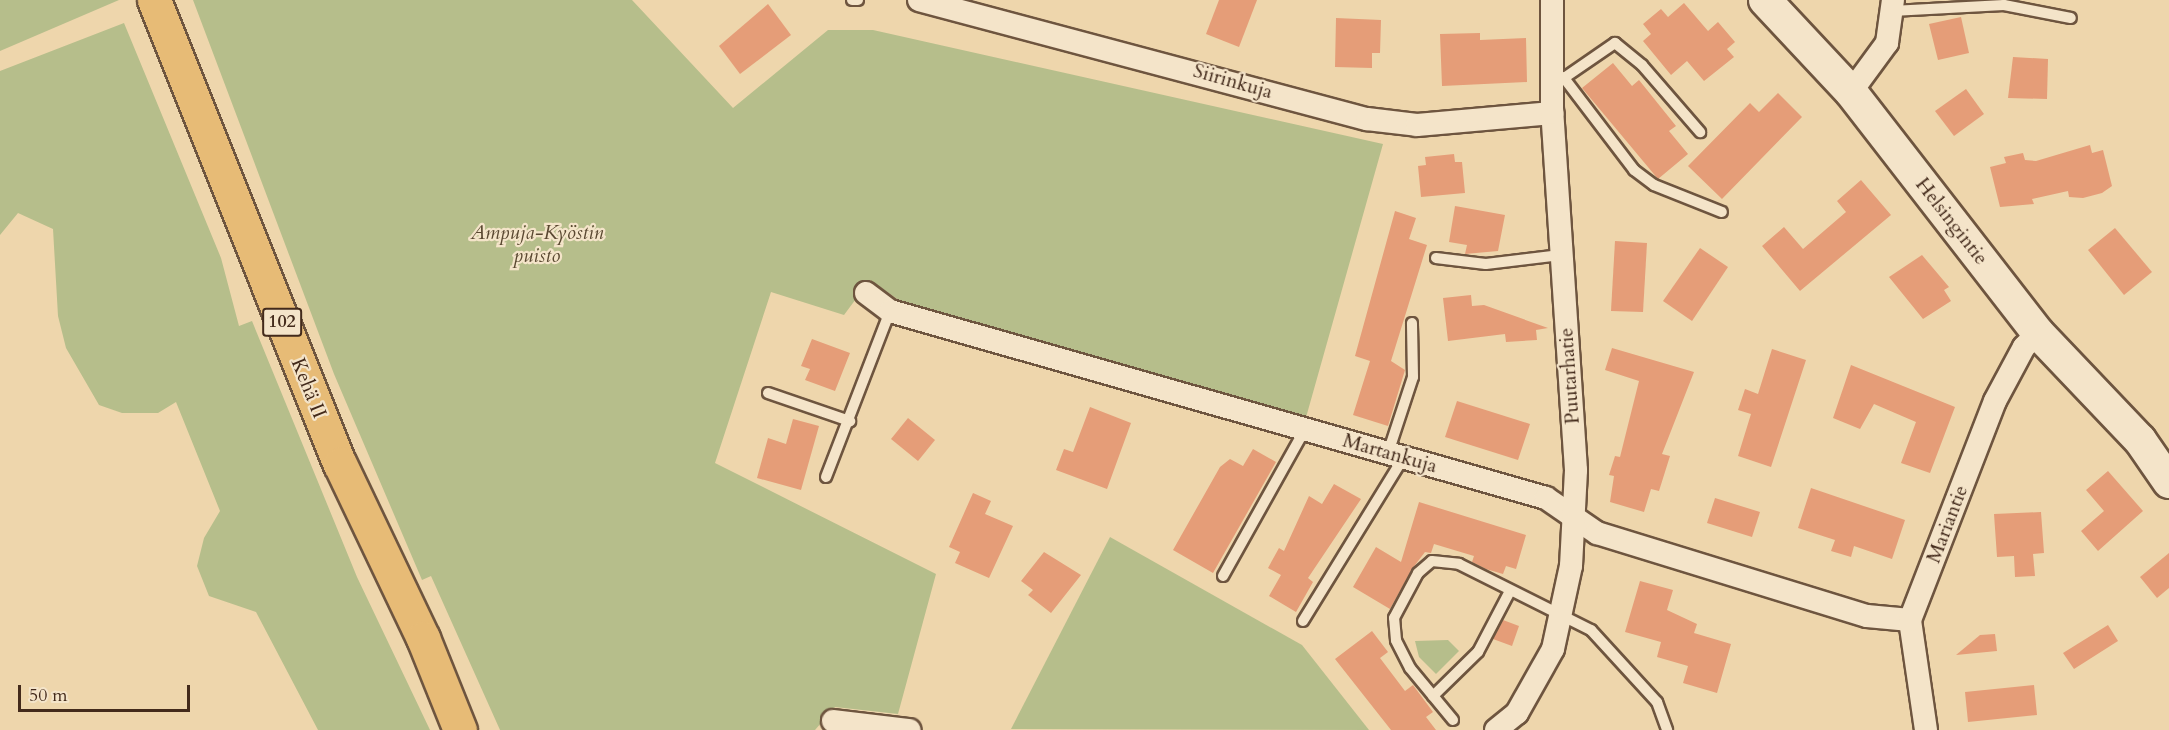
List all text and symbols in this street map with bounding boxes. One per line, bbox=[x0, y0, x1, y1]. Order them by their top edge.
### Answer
street label: Siirinkuja bbox=[1191, 58, 1275, 104]
street label: Helsingintie bbox=[1911, 173, 1993, 269]
park label: Ampuja-Kyöstin puisto bbox=[471, 221, 603, 268]
road number: 102 bbox=[261, 307, 303, 337]
street label: Puutarhatie bbox=[1554, 327, 1584, 425]
street label: Kehä II bbox=[286, 354, 332, 422]
street label: Martankuja bbox=[1340, 428, 1440, 478]
street label: Mariantie bbox=[1921, 482, 1973, 566]
scale bar bbox=[21, 673, 194, 711]
text: 50 m bbox=[29, 683, 68, 708]

